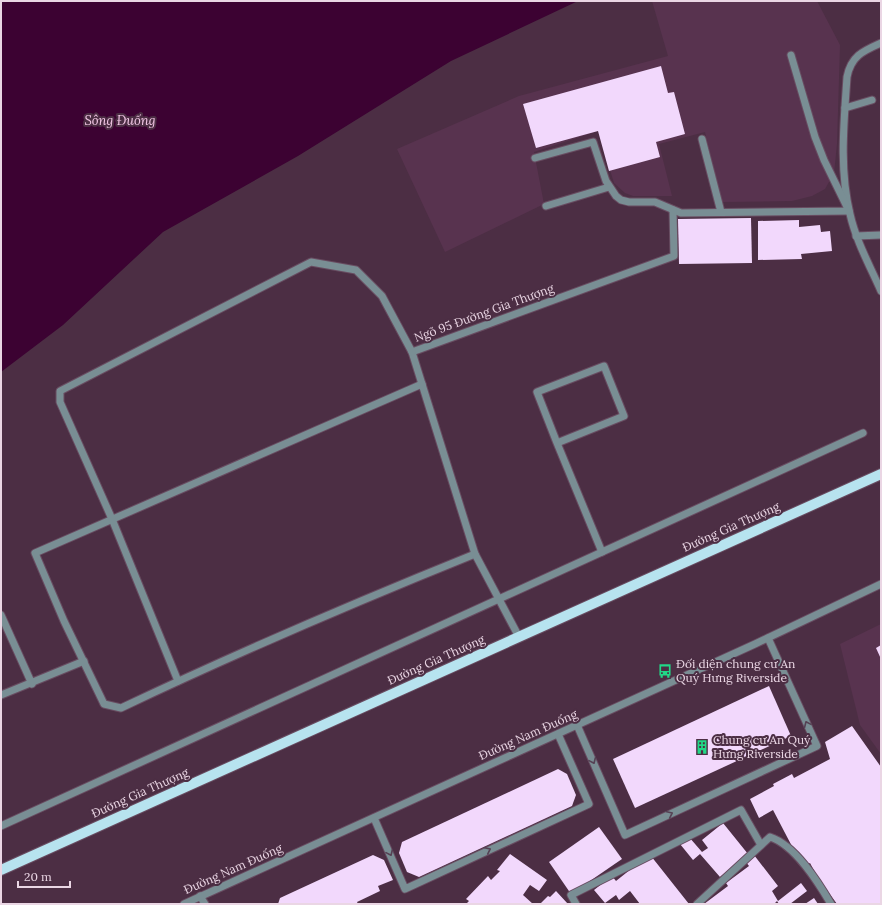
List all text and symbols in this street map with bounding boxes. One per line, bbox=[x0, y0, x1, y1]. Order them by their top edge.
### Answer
water label: Sông Đuống bbox=[84, 112, 156, 129]
street label: Ngõ 95 Đường Gia Thượng bbox=[412, 280, 556, 345]
street label: Đường Gia Thượng bbox=[680, 498, 782, 555]
street label: Đường Gia Thượng bbox=[385, 631, 487, 688]
place label: Đối diện chung cư An Quý Hưng Riverside bbox=[676, 656, 795, 685]
bus stop icon: Đối diện chung cư An Quý Hưng Riverside bbox=[657, 663, 673, 679]
street label: Đường Nam Đuống bbox=[476, 706, 580, 763]
one-way arrow bbox=[804, 721, 812, 729]
place label: Chung cư An Quý Hưng Riverside bbox=[713, 732, 811, 761]
building icon: Chung cư An Quý Hưng Riverside bbox=[694, 739, 710, 755]
one-way arrow bbox=[588, 757, 596, 764]
street label: Đường Gia Thượng bbox=[89, 764, 191, 821]
one-way arrow bbox=[666, 811, 673, 819]
street label: Đường Nam Đuống bbox=[181, 840, 285, 897]
one-way arrow bbox=[484, 847, 492, 855]
one-way arrow bbox=[385, 849, 393, 857]
scale bar bbox=[18, 863, 70, 889]
text: 20 m bbox=[24, 869, 52, 884]

